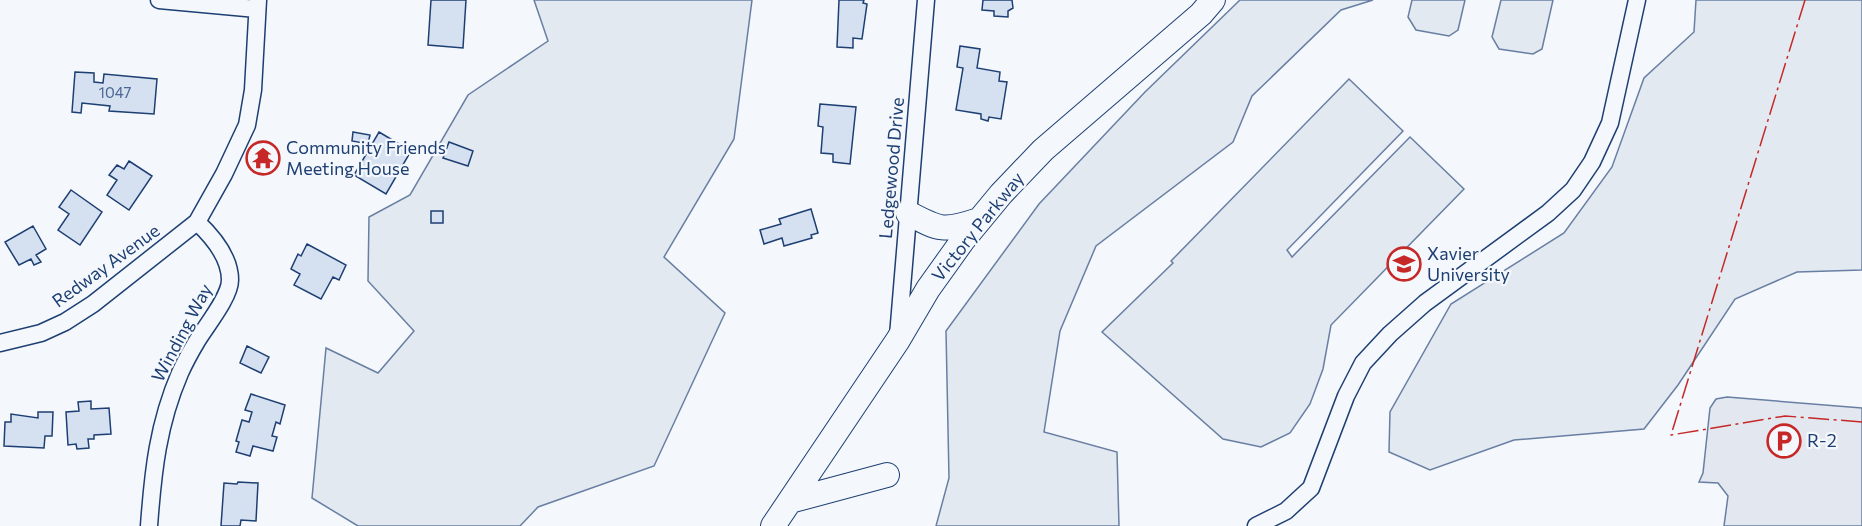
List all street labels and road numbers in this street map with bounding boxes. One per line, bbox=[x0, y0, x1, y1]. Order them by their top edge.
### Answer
street label: Ledgewood Drive bbox=[874, 96, 908, 240]
street label: Victory Parkway bbox=[926, 167, 1028, 285]
street label: Redway Avenue bbox=[47, 219, 163, 312]
street label: Winding Way bbox=[146, 280, 216, 385]

